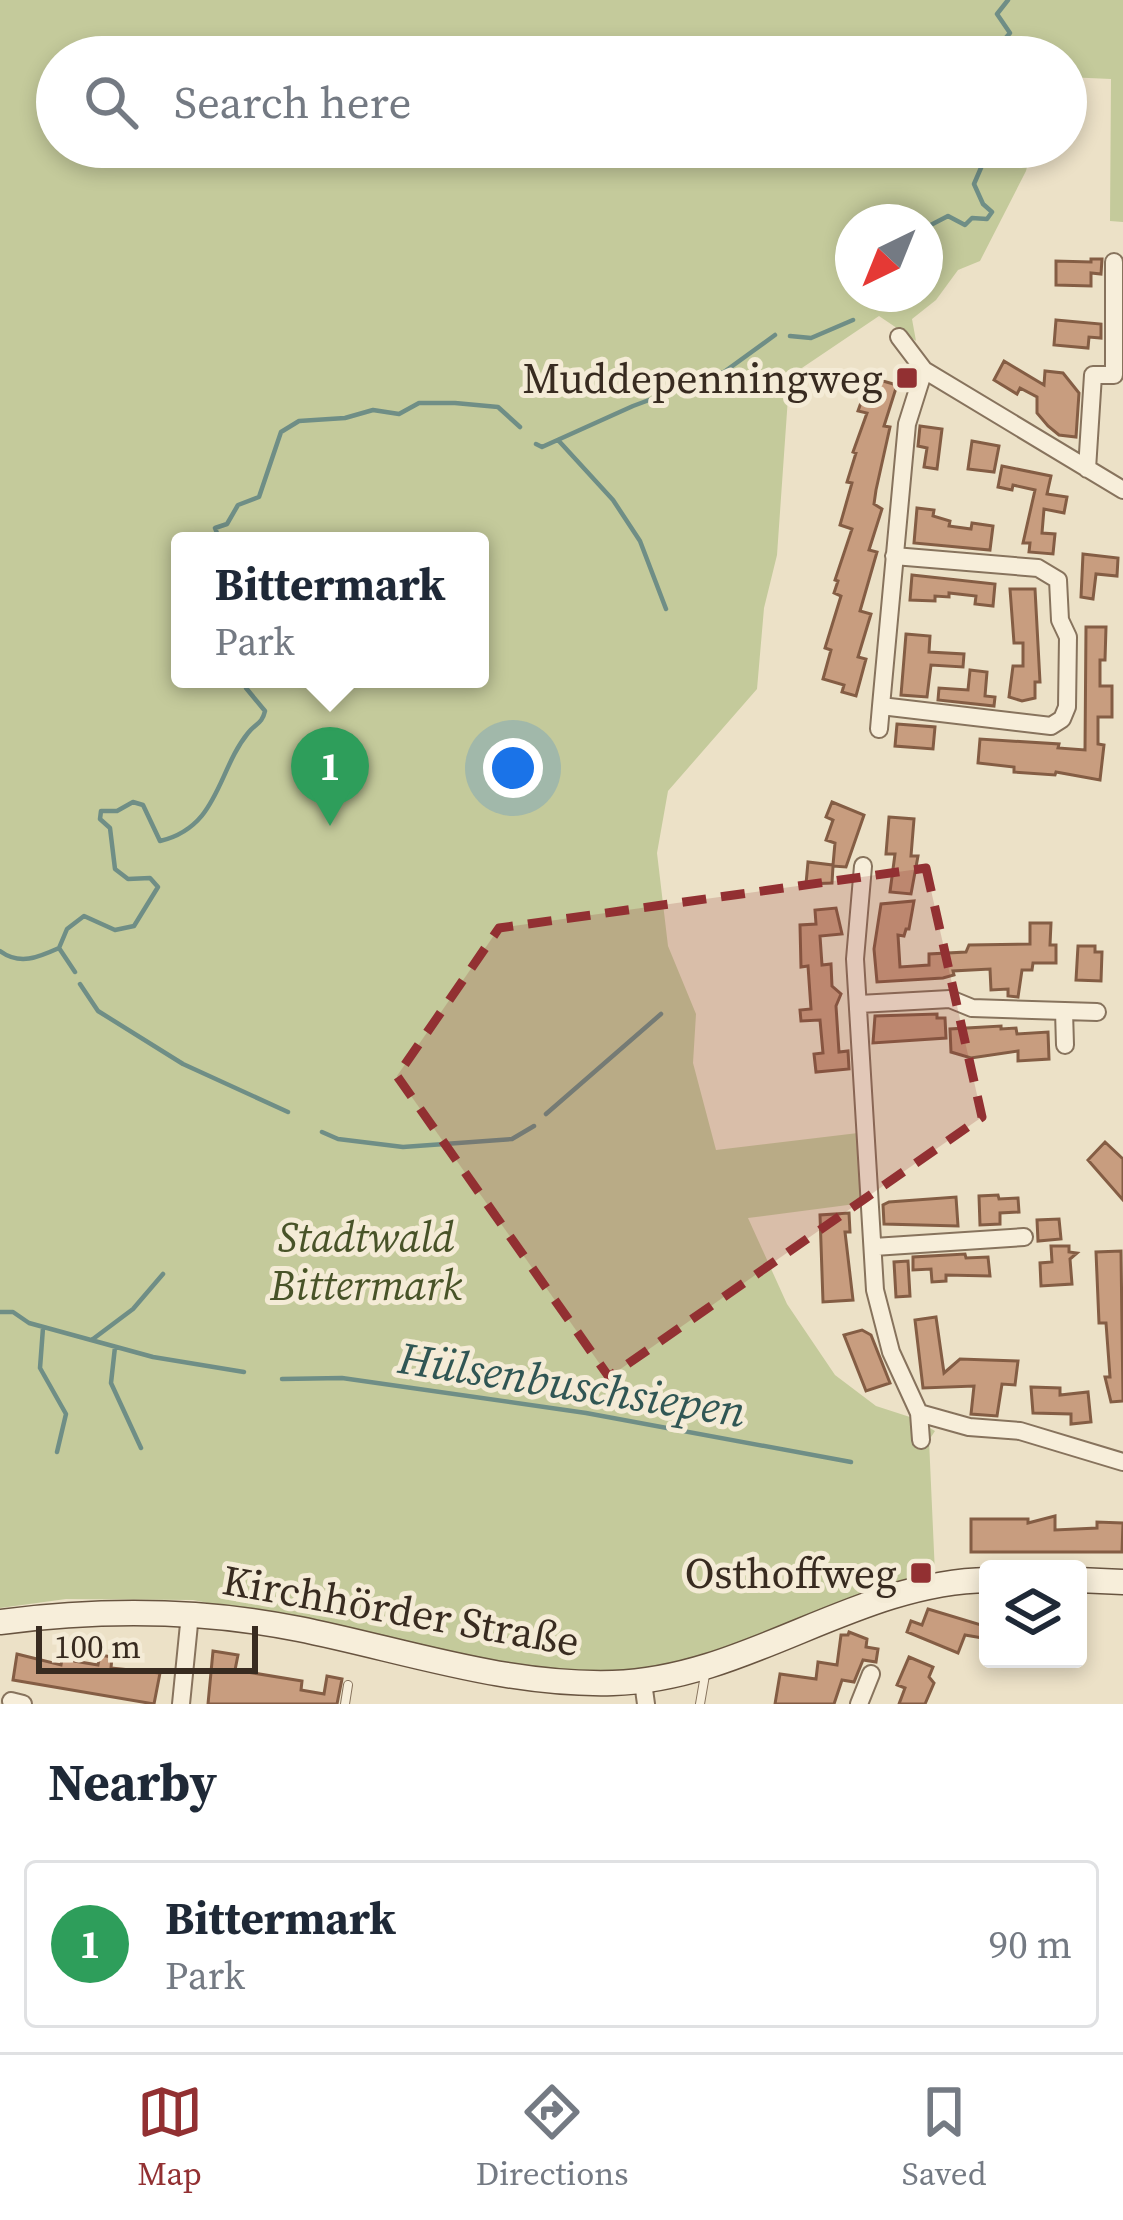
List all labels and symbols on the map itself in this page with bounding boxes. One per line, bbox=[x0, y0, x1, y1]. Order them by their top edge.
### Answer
north arrow bbox=[835, 204, 943, 312]
place label: Muddepenningweg bbox=[522, 349, 883, 407]
marker: Muddepenningweg bbox=[894, 365, 920, 391]
pin: 1 bbox=[291, 727, 369, 826]
your location bbox=[483, 738, 543, 798]
park label: Stadtwald Bittermark bbox=[269, 1208, 462, 1314]
water label: Hülsenbuschsiepen bbox=[393, 1326, 750, 1442]
place label: Osthoffweg bbox=[685, 1544, 897, 1602]
street label: Kirchhörder Straße bbox=[218, 1550, 584, 1670]
marker: Osthoffweg bbox=[908, 1560, 934, 1586]
scale bar bbox=[36, 1620, 258, 1673]

